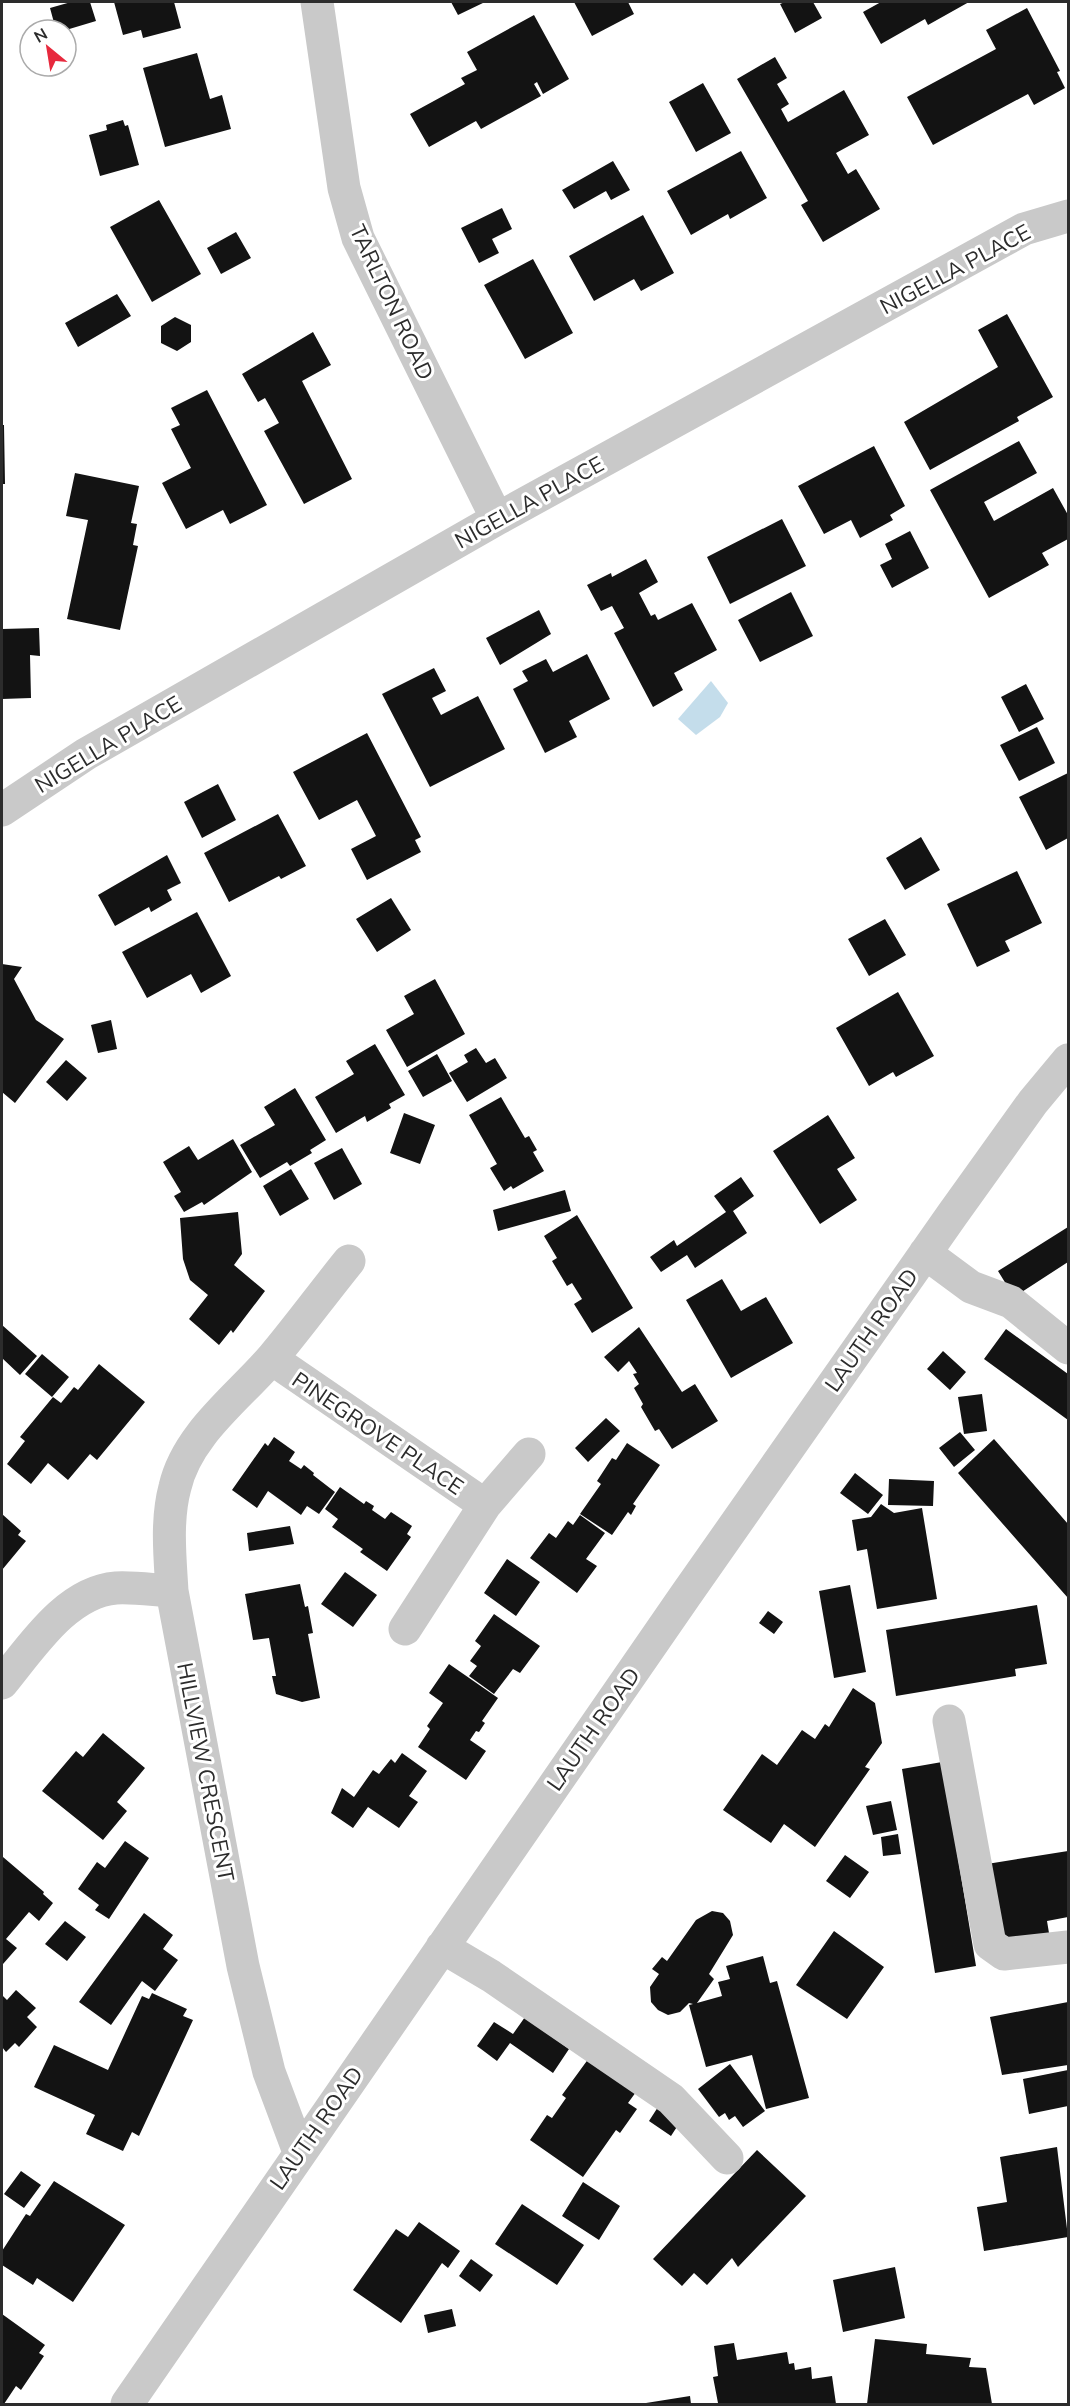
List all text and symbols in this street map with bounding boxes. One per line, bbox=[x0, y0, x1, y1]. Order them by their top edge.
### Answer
north arrow bbox=[18, 18, 78, 78]
text: N bbox=[30, 23, 51, 47]
street label: NIGELLA PLACE bbox=[875, 218, 1035, 320]
street label: TARLTON ROAD bbox=[344, 220, 440, 384]
street label: NIGELLA PLACE bbox=[449, 449, 609, 555]
street label: NIGELLA PLACE bbox=[29, 689, 187, 799]
street label: LAUTH ROAD bbox=[818, 1263, 924, 1397]
street label: PINEGROVE PLACE bbox=[287, 1365, 469, 1501]
street label: HILLVIEW CRESCENT bbox=[171, 1660, 241, 1884]
street label: LAUTH ROAD bbox=[540, 1662, 646, 1796]
street label: LAUTH ROAD bbox=[263, 2061, 369, 2195]

